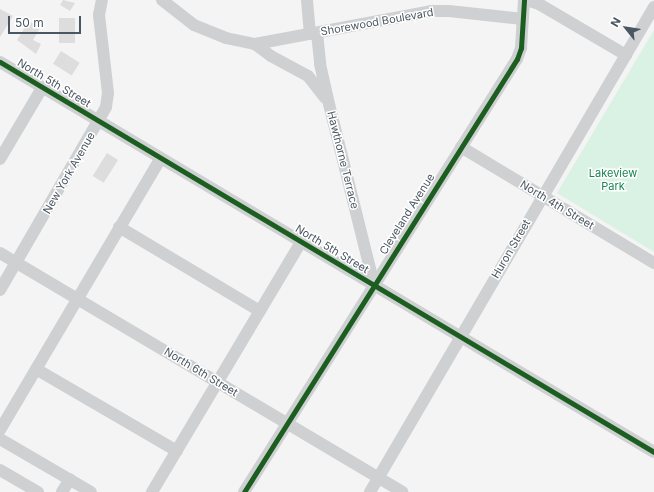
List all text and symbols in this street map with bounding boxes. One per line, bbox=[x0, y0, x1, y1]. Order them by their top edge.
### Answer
street label: Shorewood Boulevard bbox=[320, 6, 434, 38]
scale bar bbox=[10, 8, 83, 34]
north arrow bbox=[606, 8, 646, 48]
text: 50 m bbox=[15, 15, 44, 30]
text: N bbox=[607, 15, 624, 29]
street label: North 5th Street bbox=[15, 56, 93, 110]
street label: Hawthorne Terrace bbox=[324, 110, 362, 210]
street label: New York Avenue bbox=[40, 130, 98, 216]
park label: Lakeview Park bbox=[589, 167, 637, 193]
street label: Cleveland Avenue bbox=[377, 171, 437, 257]
street label: North 4th Street bbox=[518, 178, 596, 232]
street label: Huron Street bbox=[489, 217, 533, 281]
street label: North 5th Street bbox=[293, 222, 371, 276]
street label: North 6th Street bbox=[162, 345, 240, 399]

